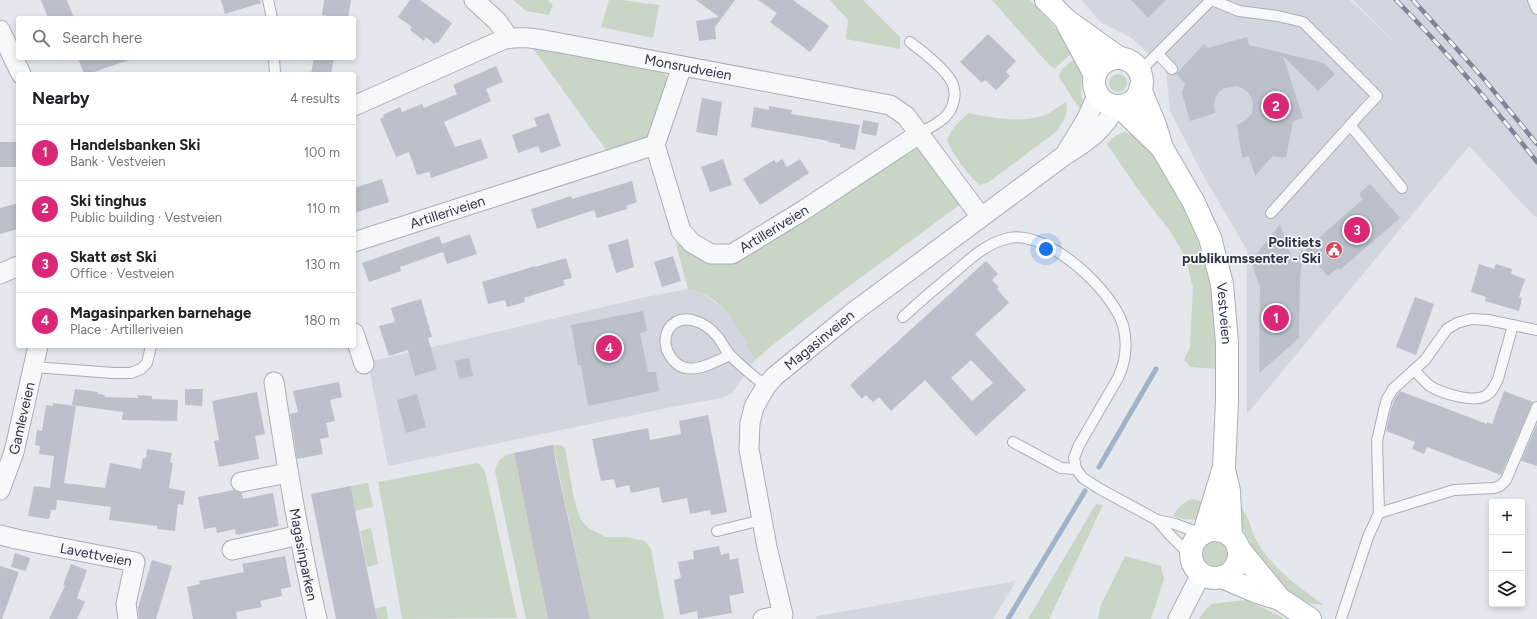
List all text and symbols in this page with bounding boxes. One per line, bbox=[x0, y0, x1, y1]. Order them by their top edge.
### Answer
search box bbox=[16, 16, 356, 60]
icon: search bbox=[30, 27, 52, 49]
text: Search here bbox=[62, 29, 142, 47]
street label: Monsrudveien bbox=[643, 51, 733, 84]
text: Nearby bbox=[32, 88, 90, 108]
text: 4 results bbox=[290, 91, 340, 106]
pin: 2 bbox=[1263, 91, 1289, 121]
text: Handelsbanken Ski bbox=[70, 136, 200, 154]
text: 1 bbox=[42, 145, 48, 160]
text: 100 m bbox=[304, 145, 340, 160]
text: Bank · Vestveien bbox=[70, 154, 166, 169]
text: Ski tinghus bbox=[70, 192, 146, 210]
street label: Artilleriveien bbox=[408, 192, 487, 232]
text: 2 bbox=[41, 201, 49, 216]
text: 110 m bbox=[307, 201, 340, 216]
street label: Artilleriveien bbox=[736, 201, 812, 257]
text: Public building · Vestveien bbox=[70, 210, 222, 225]
pin: 3 bbox=[1344, 215, 1370, 245]
place label: Politiets publikumssenter - Ski bbox=[1182, 234, 1321, 267]
your location bbox=[1036, 239, 1056, 259]
public building icon: Politiets publikumssenter - Ski bbox=[1324, 240, 1344, 260]
text: Skatt øst Ski bbox=[70, 248, 157, 266]
text: 3 bbox=[41, 257, 49, 272]
text: 130 m bbox=[305, 257, 340, 272]
text: Office · Vestveien bbox=[70, 266, 174, 281]
street label: Vestveien bbox=[1213, 282, 1235, 345]
pin: 1 bbox=[1263, 303, 1289, 333]
text: Magasinparken barnehage bbox=[70, 304, 251, 322]
street label: Magasinveien bbox=[781, 307, 858, 374]
text: 4 bbox=[41, 313, 49, 328]
text: 180 m bbox=[304, 313, 340, 328]
text: Place · Artilleriveien bbox=[70, 322, 183, 337]
pin: 4 bbox=[596, 333, 622, 363]
street label: Gamleveien bbox=[6, 380, 39, 456]
map controls bbox=[1489, 499, 1525, 607]
button: + bbox=[1489, 499, 1525, 535]
street label: Magasinparken bbox=[286, 507, 321, 603]
button: − bbox=[1489, 535, 1525, 571]
street label: Lavettveien bbox=[58, 540, 134, 570]
button: layers bbox=[1489, 571, 1525, 607]

